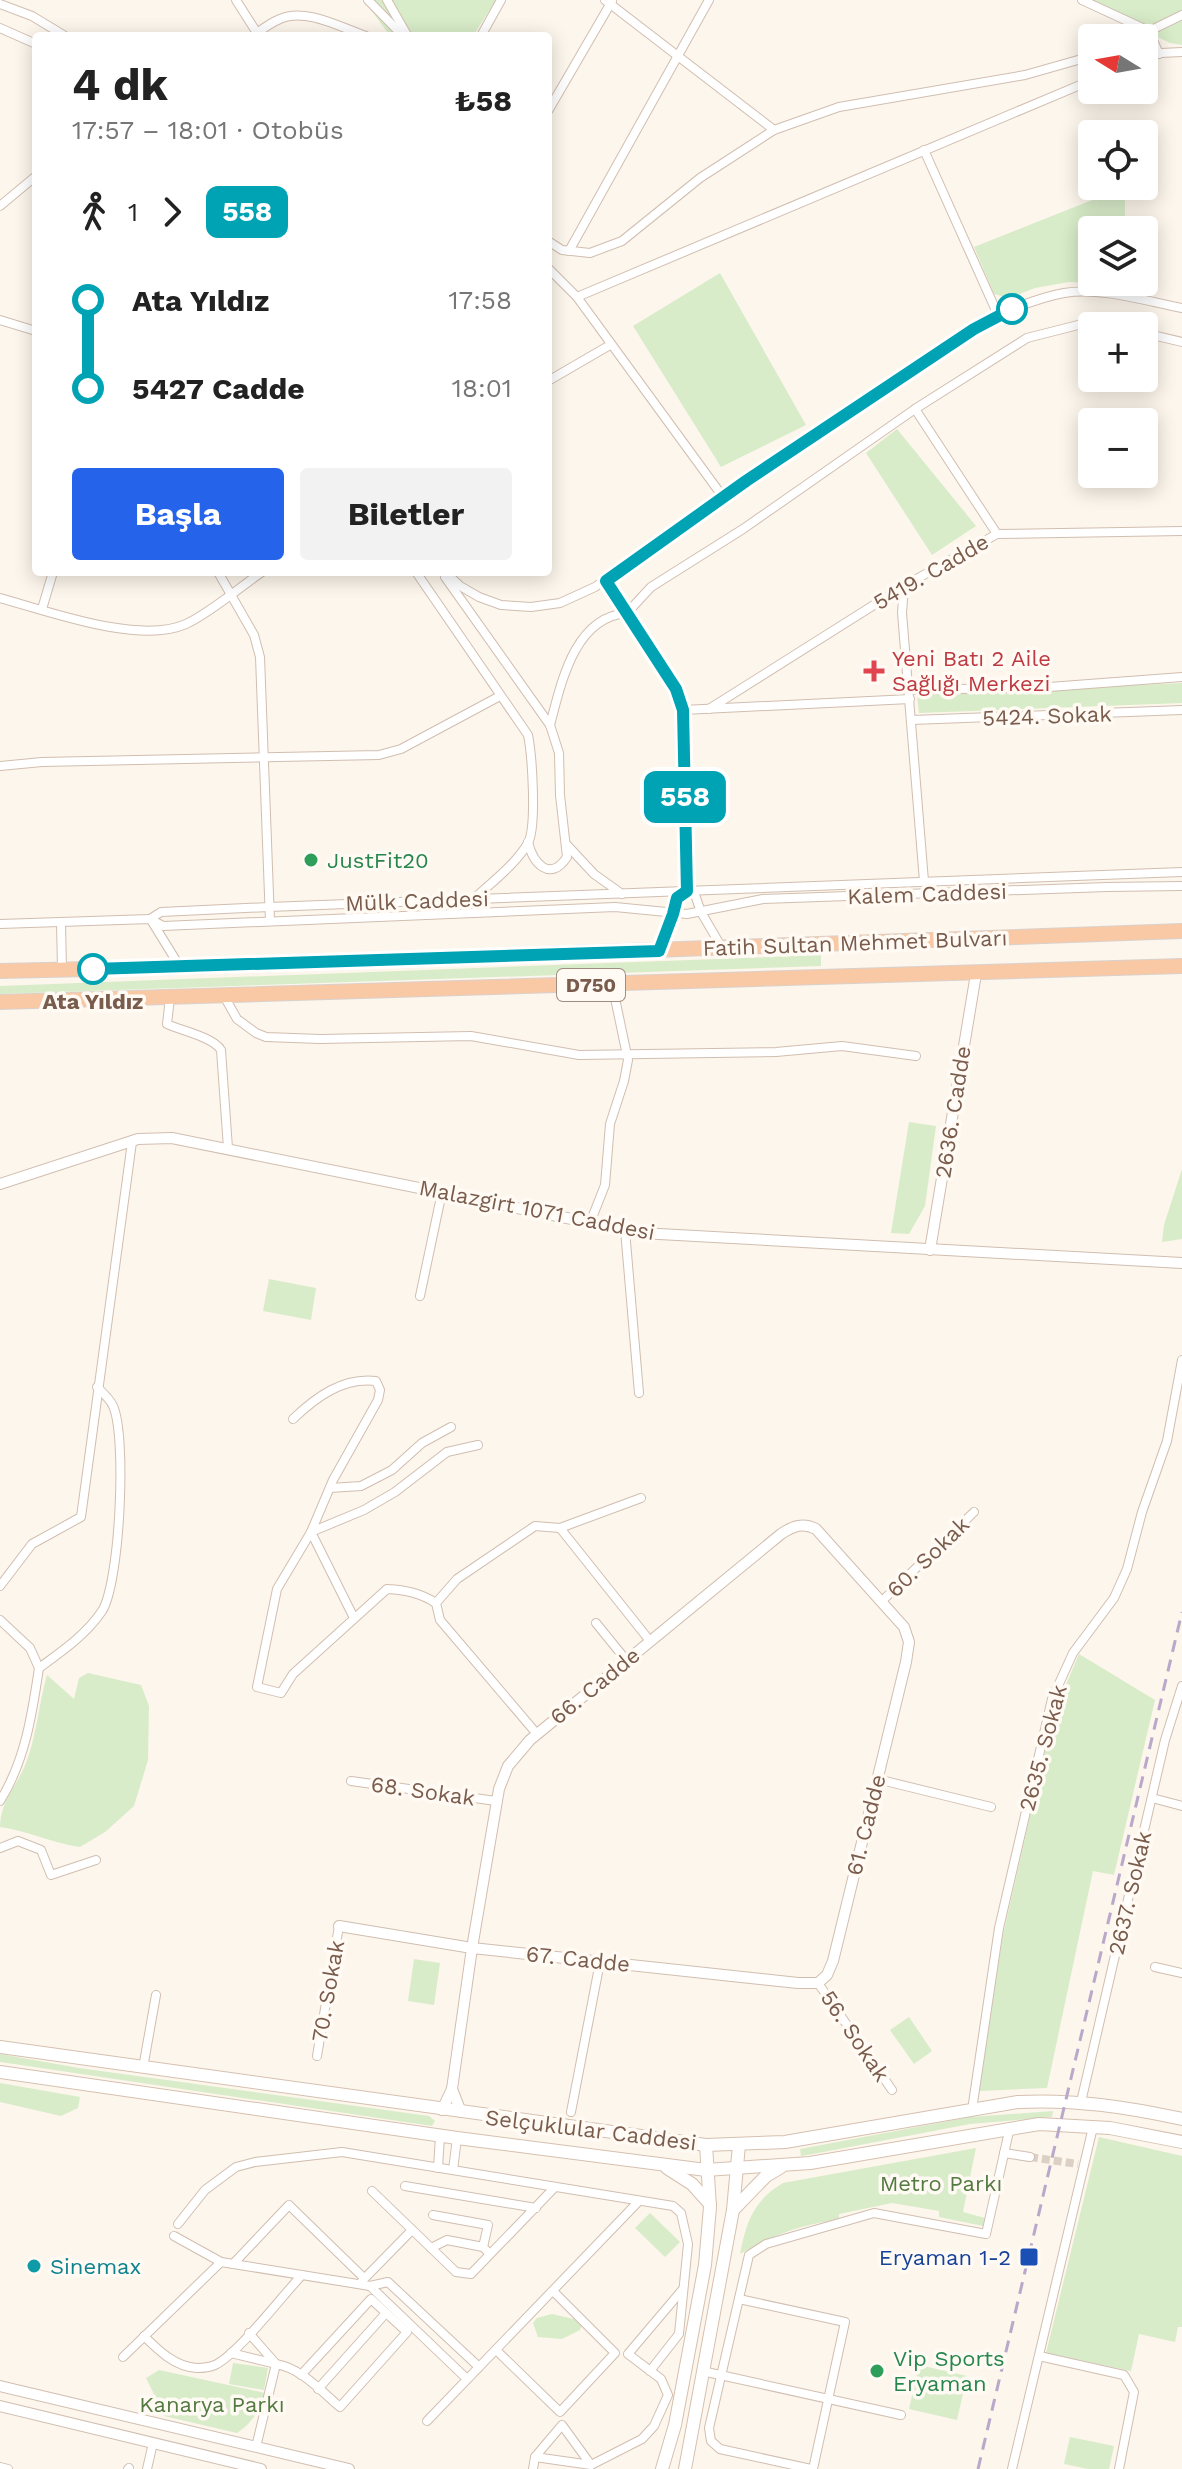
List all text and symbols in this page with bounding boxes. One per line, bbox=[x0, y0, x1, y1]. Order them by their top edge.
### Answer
north arrow bbox=[1078, 24, 1158, 104]
map controls bbox=[1078, 24, 1158, 488]
text: 4 dk bbox=[72, 59, 168, 111]
text: ₺58 bbox=[454, 83, 512, 118]
text: 17:57 – 18:01 · Otobüs bbox=[72, 115, 344, 145]
button: locate bbox=[1078, 120, 1158, 200]
icon: walk bbox=[72, 190, 116, 234]
icon: forward bbox=[150, 190, 194, 234]
text: 558 bbox=[222, 195, 272, 228]
text: 1 bbox=[128, 197, 138, 227]
button: layers bbox=[1078, 216, 1158, 296]
text: Ata Yıldız bbox=[132, 283, 270, 318]
text: 17:58 bbox=[448, 285, 512, 315]
unlabelled marker bbox=[997, 294, 1027, 324]
button: + bbox=[1078, 312, 1158, 392]
text: 5427 Cadde bbox=[132, 371, 305, 406]
text: 18:01 bbox=[452, 373, 512, 403]
button: − bbox=[1078, 408, 1158, 488]
button: Başla bbox=[72, 468, 284, 560]
button: Biletler bbox=[300, 468, 512, 560]
street label: 5419. Cadde bbox=[869, 529, 993, 615]
place label: Yeni Batı 2 Aile Sağlığı Merkezi bbox=[892, 646, 1051, 696]
marker: Yeni Batı 2 Aile Sağlığı Merkezi bbox=[863, 660, 885, 682]
street label: 5424. Sokak bbox=[982, 701, 1112, 731]
line badge: 558 bbox=[639, 771, 731, 823]
text: 558 bbox=[660, 780, 710, 813]
place label: JustFit20 bbox=[327, 848, 429, 873]
marker: JustFit20 bbox=[302, 851, 320, 869]
street label: Kalem Caddesi bbox=[847, 879, 1007, 909]
street label: Mülk Caddesi bbox=[345, 886, 489, 916]
street label: Fatih Sultan Mehmet Bulvarı bbox=[702, 925, 1008, 961]
marker: Ata Yıldız bbox=[78, 954, 108, 984]
road number: D750 bbox=[557, 969, 625, 1001]
place label: Ata Yıldız bbox=[43, 989, 143, 1014]
street label: 2636. Cadde bbox=[930, 1044, 976, 1180]
street label: Malazgirt 1071 Caddesi bbox=[417, 1175, 657, 1245]
street label: 60. Sokak bbox=[882, 1512, 974, 1602]
street label: 66. Cadde bbox=[545, 1642, 645, 1730]
street label: 2635. Sokak bbox=[1014, 1682, 1072, 1814]
street label: 68. Sokak bbox=[369, 1771, 477, 1811]
street label: 61. Cadde bbox=[841, 1772, 891, 1878]
street label: 2637. Sokak bbox=[1104, 1829, 1156, 1957]
street label: 70. Sokak bbox=[307, 1938, 349, 2044]
street label: 67. Cadde bbox=[525, 1941, 631, 1977]
street label: 56. Sokak bbox=[816, 1986, 894, 2086]
street label: Selçuklular Caddesi bbox=[484, 2105, 698, 2155]
park label: Metro Parkı bbox=[880, 2171, 1002, 2196]
place label: Eryaman 1-2 bbox=[879, 2245, 1011, 2270]
marker: Eryaman 1-2 bbox=[1018, 2246, 1040, 2268]
place label: Sinemax bbox=[50, 2254, 141, 2279]
marker: Sinemax bbox=[25, 2257, 43, 2275]
place label: Vip Sports Eryaman bbox=[893, 2346, 1005, 2396]
marker: Vip Sports Eryaman bbox=[868, 2362, 886, 2380]
park label: Kanarya Parkı bbox=[139, 2392, 285, 2417]

